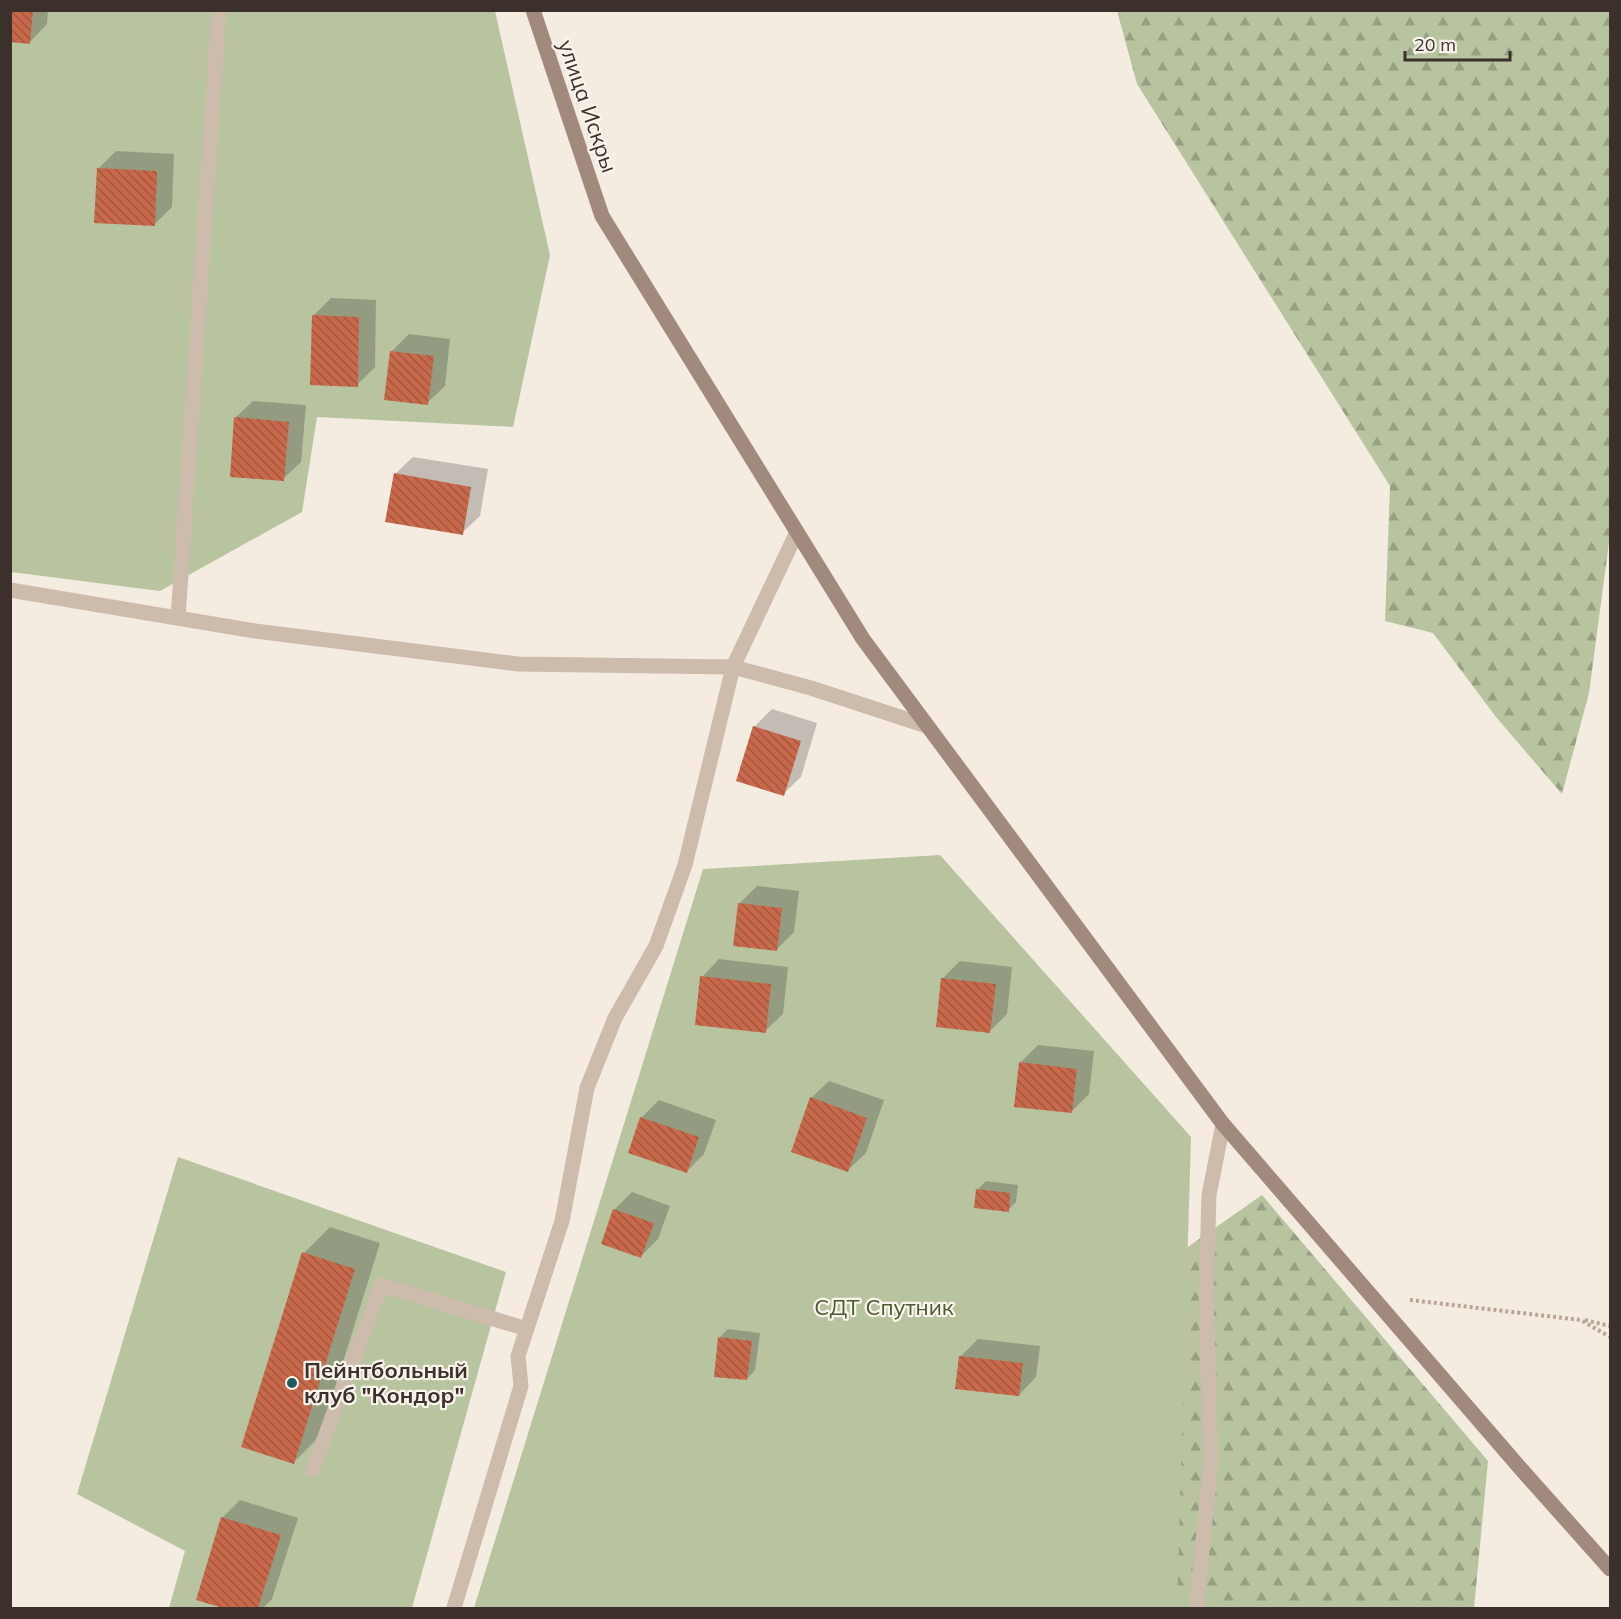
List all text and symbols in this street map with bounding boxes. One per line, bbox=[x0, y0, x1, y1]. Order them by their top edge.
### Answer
scale bar bbox=[1405, 24, 1510, 62]
text: 20 m bbox=[1414, 33, 1456, 56]
street label: улица Искры bbox=[552, 36, 624, 176]
park label: СДТ Спутник bbox=[814, 1293, 954, 1321]
place label: Пейнтбольный клуб "Кондор" bbox=[304, 1356, 468, 1409]
marker: Пейнтбольный клуб "Кондор" bbox=[285, 1376, 299, 1390]

